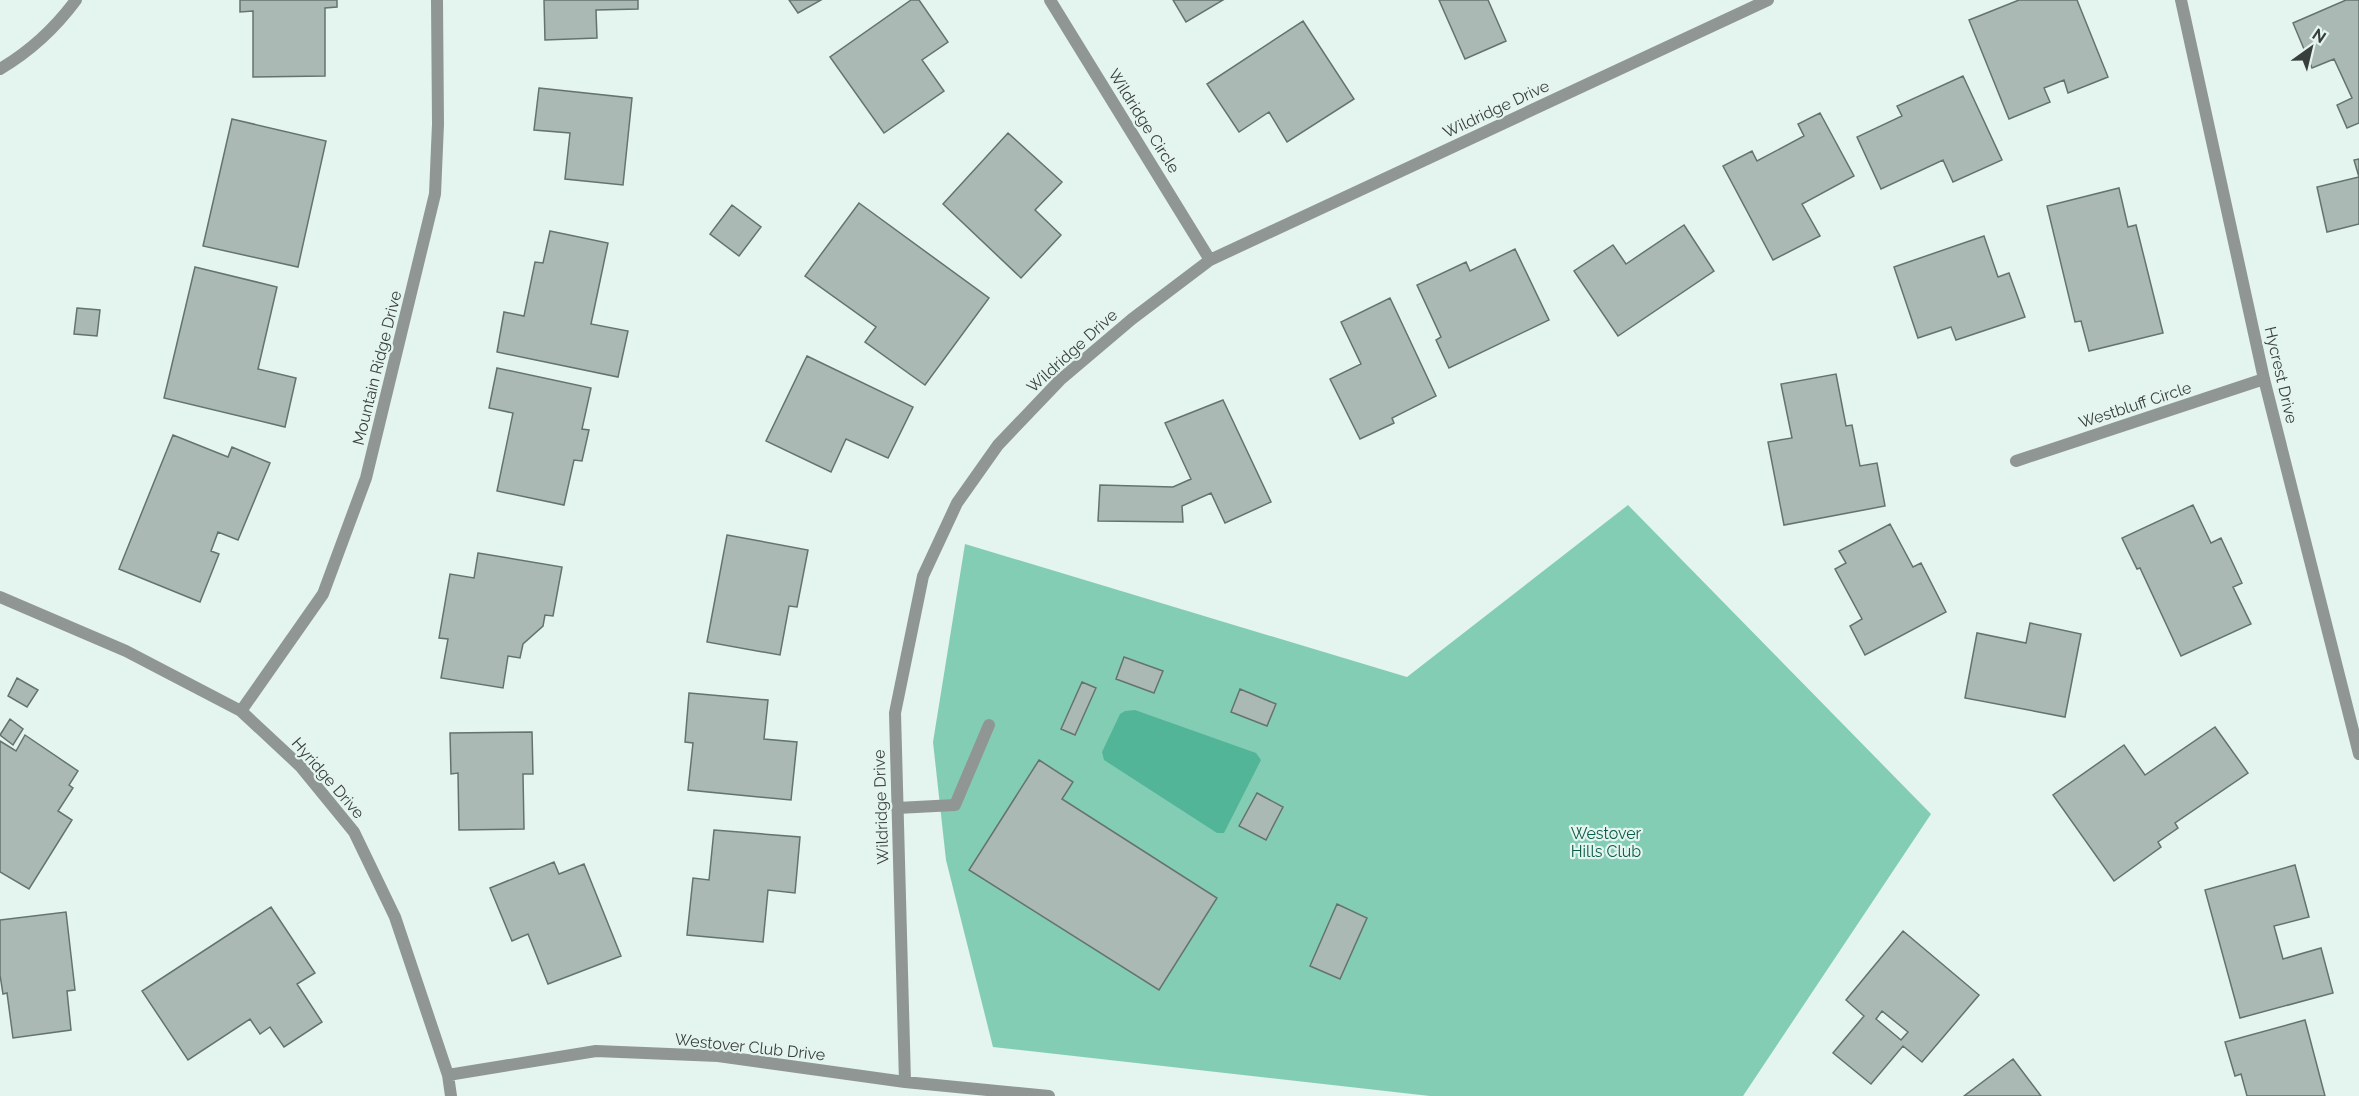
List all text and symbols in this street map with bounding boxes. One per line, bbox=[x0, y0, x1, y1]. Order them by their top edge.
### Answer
north arrow bbox=[2281, 18, 2341, 78]
text: N bbox=[2309, 25, 2329, 47]
street label: Wildridge Circle bbox=[1104, 65, 1184, 177]
street label: Wildridge Drive bbox=[1440, 76, 1552, 142]
street label: Mountain Ridge Drive bbox=[349, 289, 405, 447]
street label: Wildridge Drive bbox=[1023, 305, 1121, 397]
street label: Hycrest Drive bbox=[2261, 325, 2301, 425]
street label: Westbluff Circle bbox=[2076, 378, 2194, 432]
street label: Hyridge Drive bbox=[288, 734, 368, 822]
street label: Wildridge Drive bbox=[869, 749, 893, 865]
park label: Westover Hills Club bbox=[1571, 824, 1642, 861]
street label: Westover Club Drive bbox=[674, 1030, 826, 1064]

